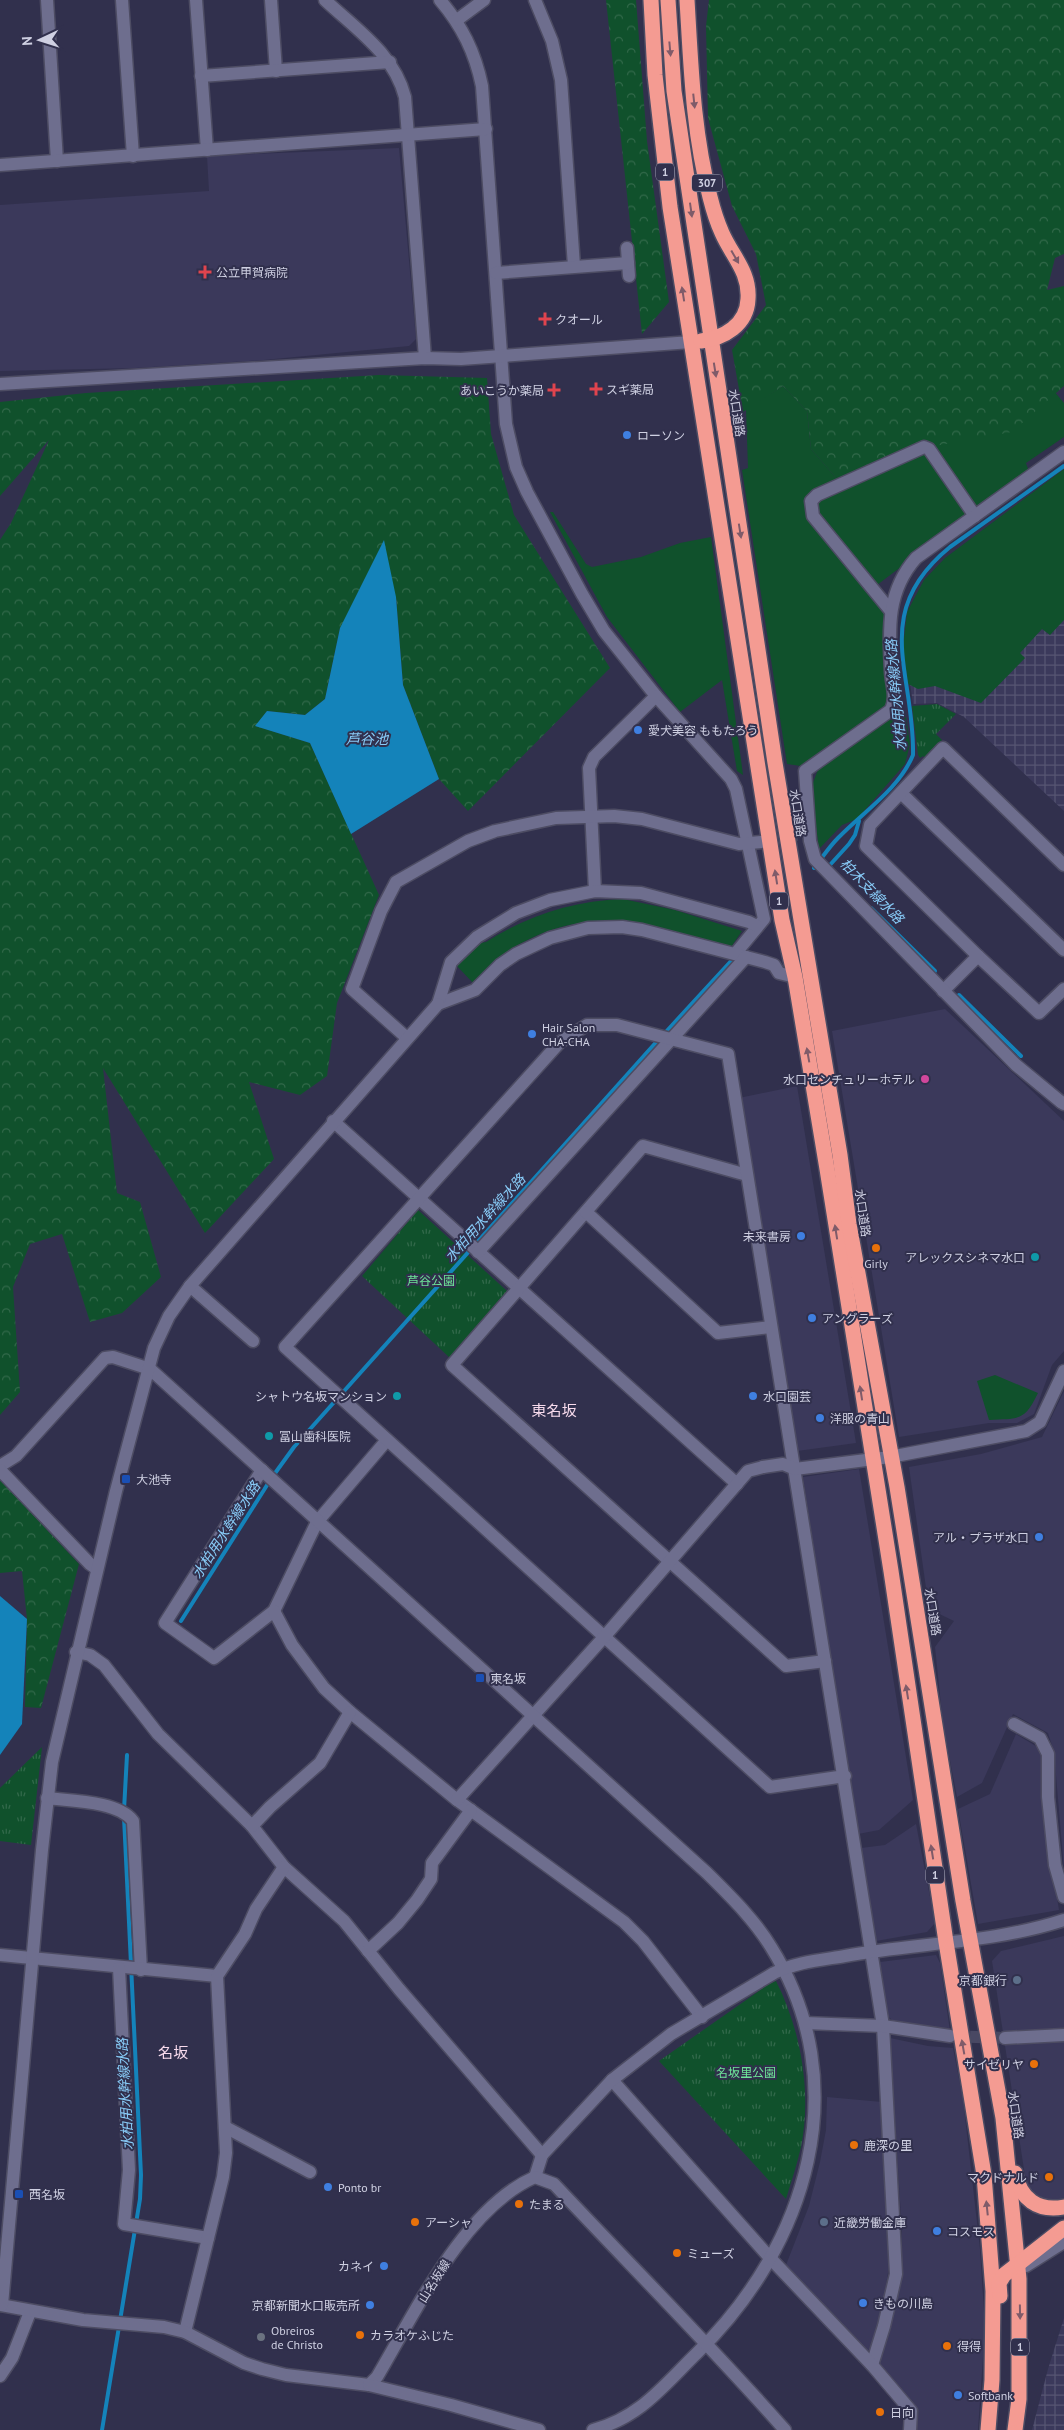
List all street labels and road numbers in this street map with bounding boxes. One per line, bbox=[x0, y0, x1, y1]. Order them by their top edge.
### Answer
road number: 1 bbox=[656, 163, 674, 180]
road number: 307 bbox=[692, 174, 722, 192]
street label: 水口道路 bbox=[726, 388, 748, 438]
street label: 水口道路 bbox=[787, 788, 809, 838]
road number: 1 bbox=[770, 892, 788, 909]
street label: 水口道路 bbox=[852, 1188, 874, 1238]
street label: 水口道路 bbox=[922, 1587, 944, 1637]
road number: 1 bbox=[926, 1866, 944, 1884]
street label: 水口道路 bbox=[1005, 2090, 1027, 2140]
street label: 山名坂線 bbox=[415, 2257, 453, 2305]
road number: 1 bbox=[1011, 2338, 1029, 2356]

